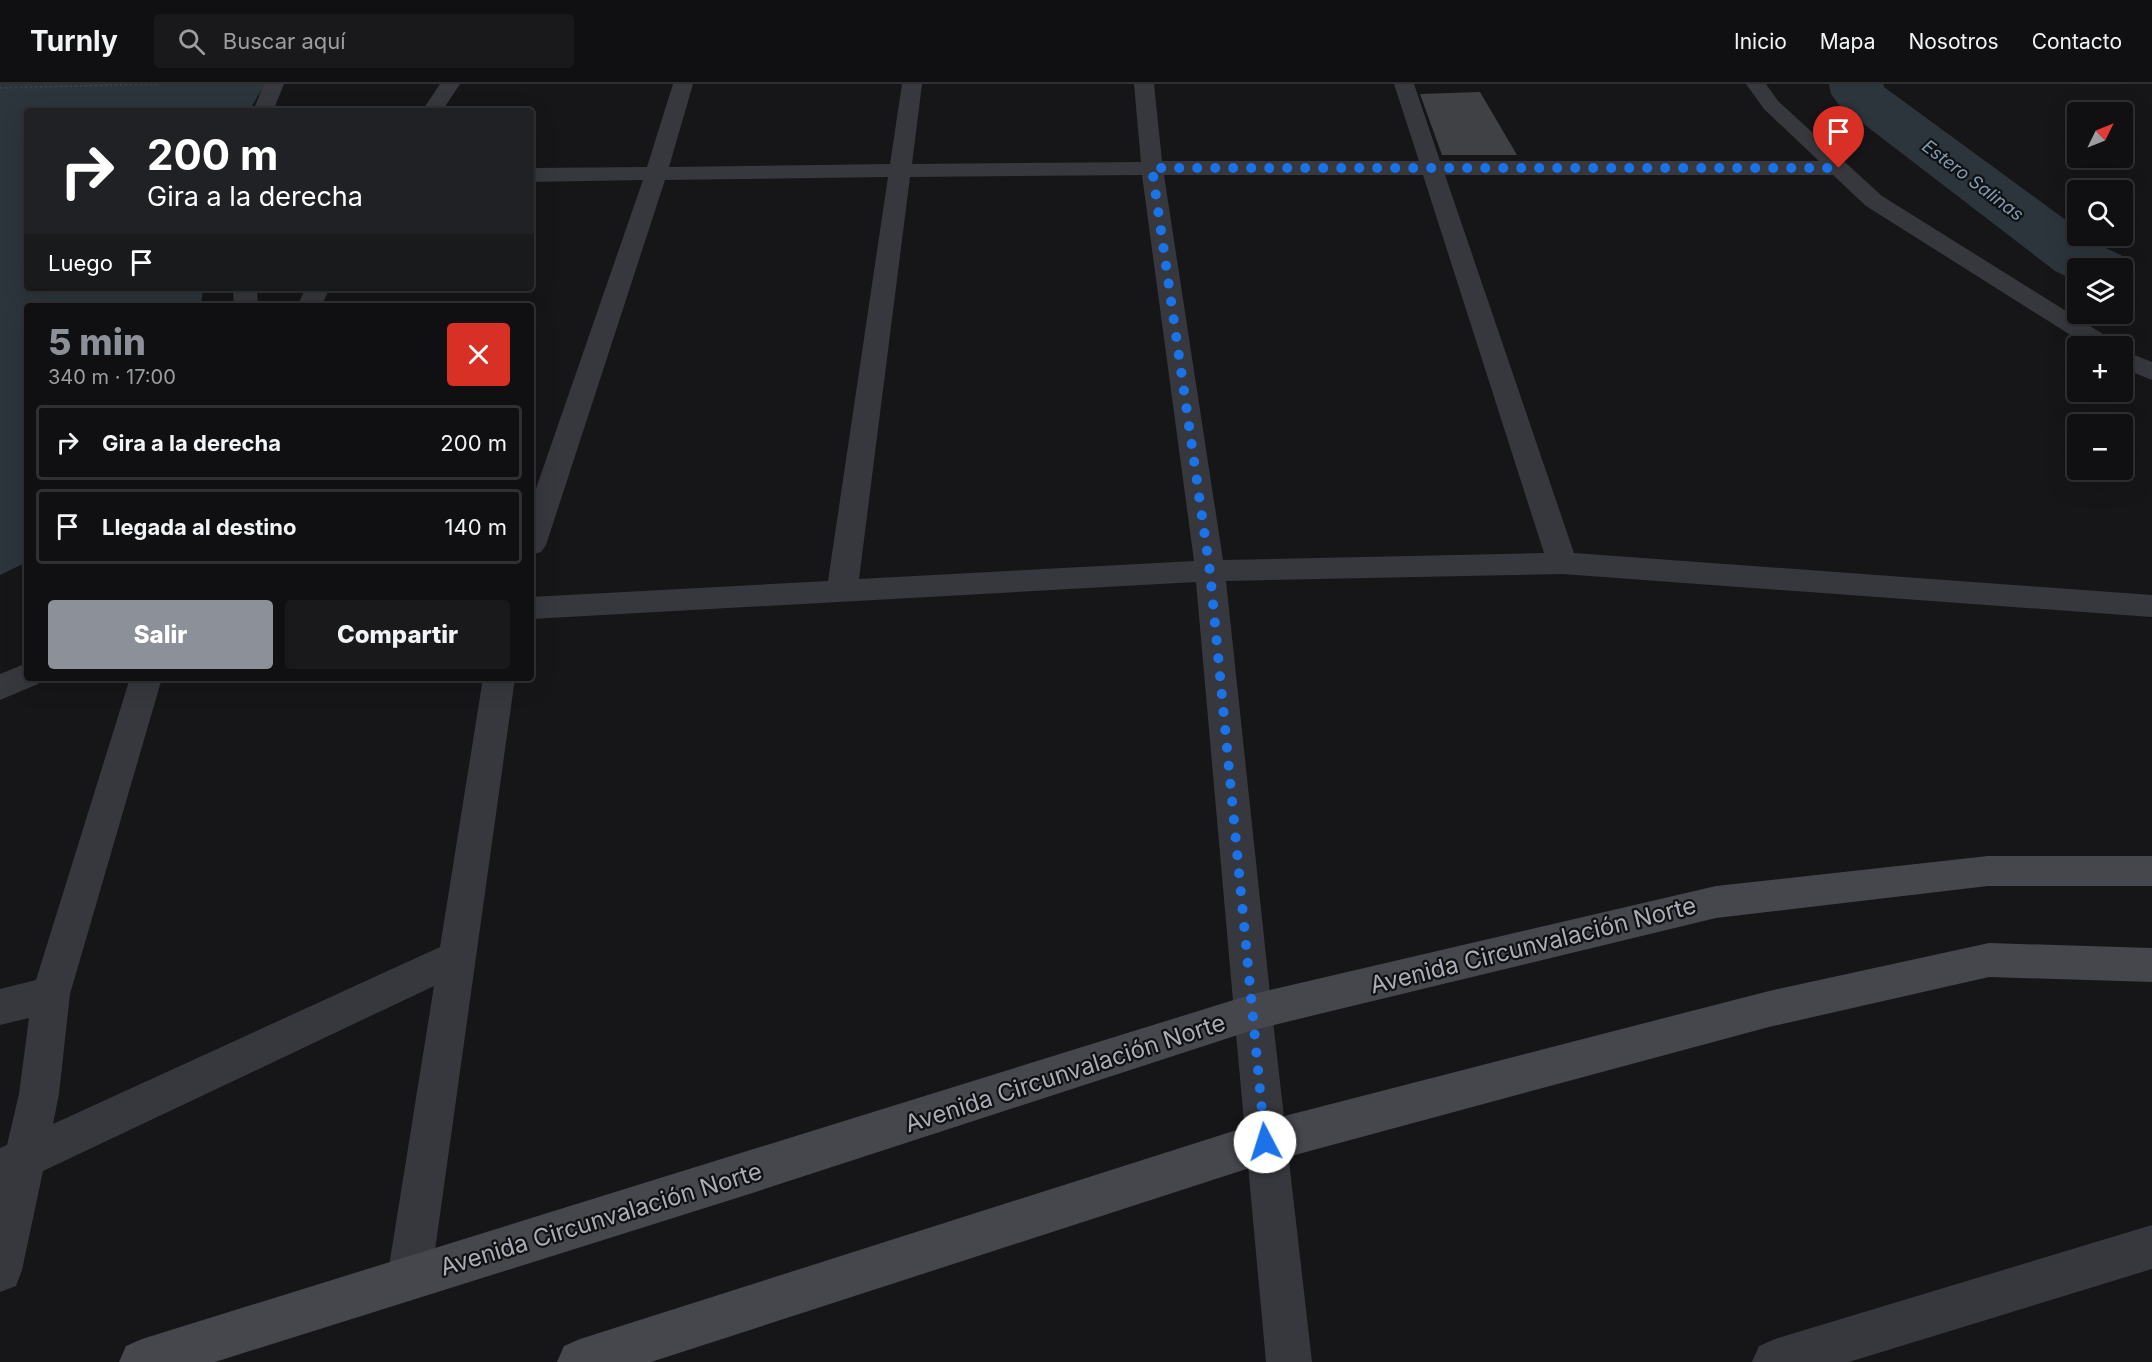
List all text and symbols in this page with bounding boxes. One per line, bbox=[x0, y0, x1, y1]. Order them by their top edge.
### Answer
search box bbox=[154, 14, 574, 68]
text: Turnly bbox=[30, 24, 118, 58]
icon: search bbox=[175, 25, 208, 58]
text: Buscar aquí bbox=[223, 28, 346, 54]
text: Inicio bbox=[1734, 29, 1787, 54]
text: Mapa bbox=[1820, 29, 1875, 54]
text: Nosotros bbox=[1908, 29, 1999, 54]
text: Contacto bbox=[2032, 29, 2122, 54]
north arrow bbox=[2067, 102, 2133, 168]
map controls bbox=[2067, 102, 2133, 480]
pin bbox=[1813, 106, 1864, 168]
icon: arrive bbox=[1822, 115, 1855, 148]
text: 200 m bbox=[147, 129, 278, 180]
icon: right bbox=[48, 132, 126, 210]
water label: Estero Salinas bbox=[1918, 135, 2028, 225]
text: Gira a la derecha bbox=[147, 180, 363, 213]
button: search bbox=[2067, 180, 2133, 246]
icon: arrive bbox=[125, 246, 158, 279]
text: Luego bbox=[48, 250, 113, 276]
button: layers bbox=[2067, 258, 2133, 324]
text: 5 min bbox=[48, 320, 146, 364]
button: close bbox=[447, 323, 510, 386]
button: + bbox=[2067, 336, 2133, 402]
text: 340 m · 17:00 bbox=[48, 365, 176, 389]
button: − bbox=[2067, 414, 2133, 480]
icon: right bbox=[51, 426, 84, 459]
text: Gira a la derecha bbox=[102, 430, 281, 456]
text: 200 m bbox=[440, 430, 507, 456]
icon: arrive bbox=[51, 510, 84, 543]
text: Llegada al destino bbox=[102, 514, 296, 540]
text: 140 m bbox=[445, 514, 507, 540]
button: Salir bbox=[48, 600, 273, 669]
button: Compartir bbox=[285, 600, 510, 669]
street label: Avenida Circunvalación Norte bbox=[1367, 890, 1699, 1000]
street label: Avenida Circunvalación Norte bbox=[901, 1007, 1229, 1139]
position arrow bbox=[1233, 1110, 1297, 1174]
street label: Avenida Circunvalación Norte bbox=[437, 1156, 765, 1282]

